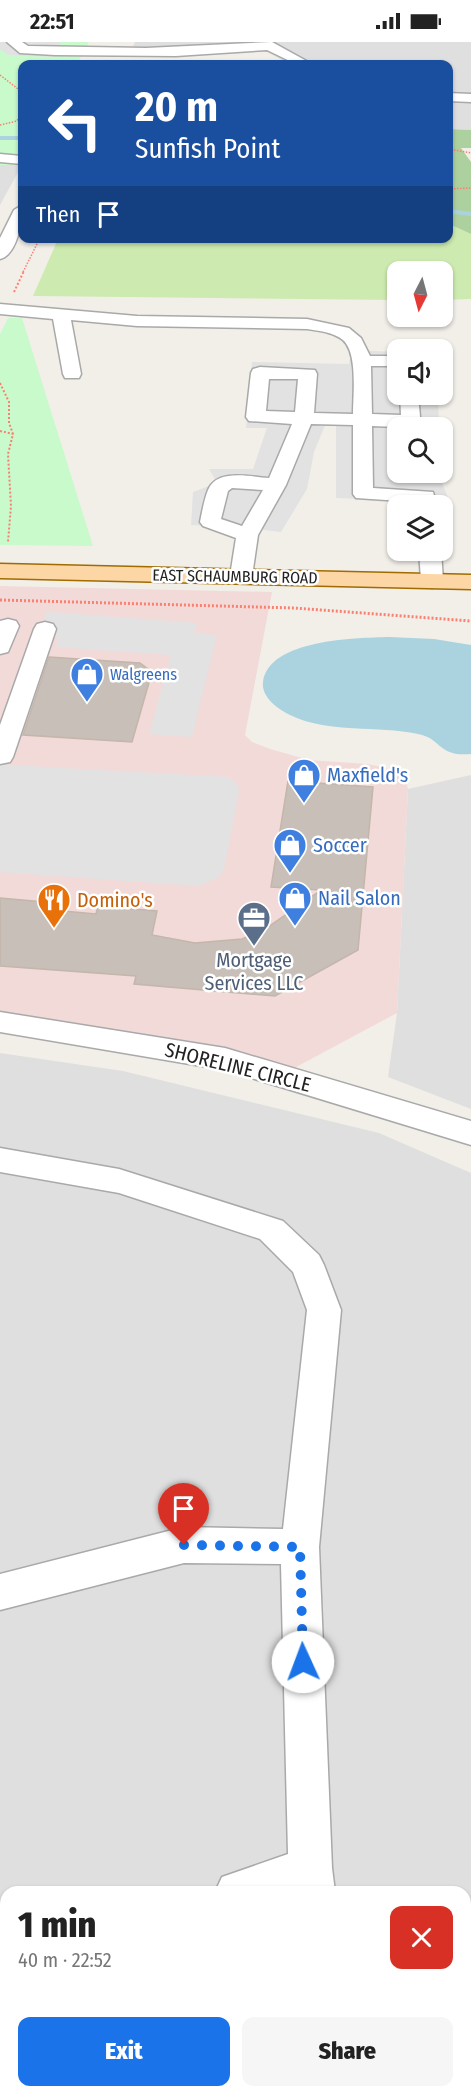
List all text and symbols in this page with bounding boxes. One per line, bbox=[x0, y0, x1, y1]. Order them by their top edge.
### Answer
text: 22:51 bbox=[30, 8, 75, 35]
text: 20 m bbox=[135, 82, 218, 132]
icon: left bbox=[36, 84, 114, 162]
text: Sunfish Point bbox=[135, 133, 280, 165]
icon: arrive bbox=[92, 198, 125, 231]
text: Then bbox=[36, 201, 80, 228]
north arrow bbox=[387, 261, 453, 327]
map controls bbox=[387, 261, 453, 561]
button: sound bbox=[387, 339, 453, 405]
button: search bbox=[387, 417, 453, 483]
button: layers bbox=[387, 495, 453, 561]
street label: EAST SCHAUMBURG ROAD bbox=[152, 566, 318, 587]
shop icon: Walgreens bbox=[69, 656, 105, 703]
place label: Walgreens bbox=[110, 665, 177, 684]
shop icon: Maxfield's bbox=[286, 757, 322, 804]
place label: Maxfield's bbox=[327, 763, 408, 787]
shop icon: Soccer bbox=[272, 827, 308, 874]
place label: Soccer bbox=[313, 833, 367, 857]
shop icon: Nail Salon bbox=[277, 880, 313, 927]
restaurant icon: Domino's bbox=[36, 882, 72, 929]
place label: Nail Salon bbox=[318, 886, 401, 910]
place label: Domino's bbox=[77, 888, 153, 912]
office icon: Mortgage Services LLC bbox=[236, 900, 272, 947]
place label: Mortgage Services LLC bbox=[205, 948, 304, 995]
street label: SHORELINE CIRCLE bbox=[162, 1037, 314, 1097]
pin bbox=[158, 1483, 209, 1545]
icon: arrive bbox=[167, 1492, 200, 1525]
position arrow bbox=[271, 1630, 335, 1694]
text: 1 min bbox=[18, 1903, 96, 1947]
button: close bbox=[390, 1906, 453, 1969]
text: 40 m · 22:52 bbox=[18, 1948, 112, 1972]
button: Exit bbox=[18, 2017, 230, 2086]
button: Share bbox=[242, 2017, 453, 2086]

